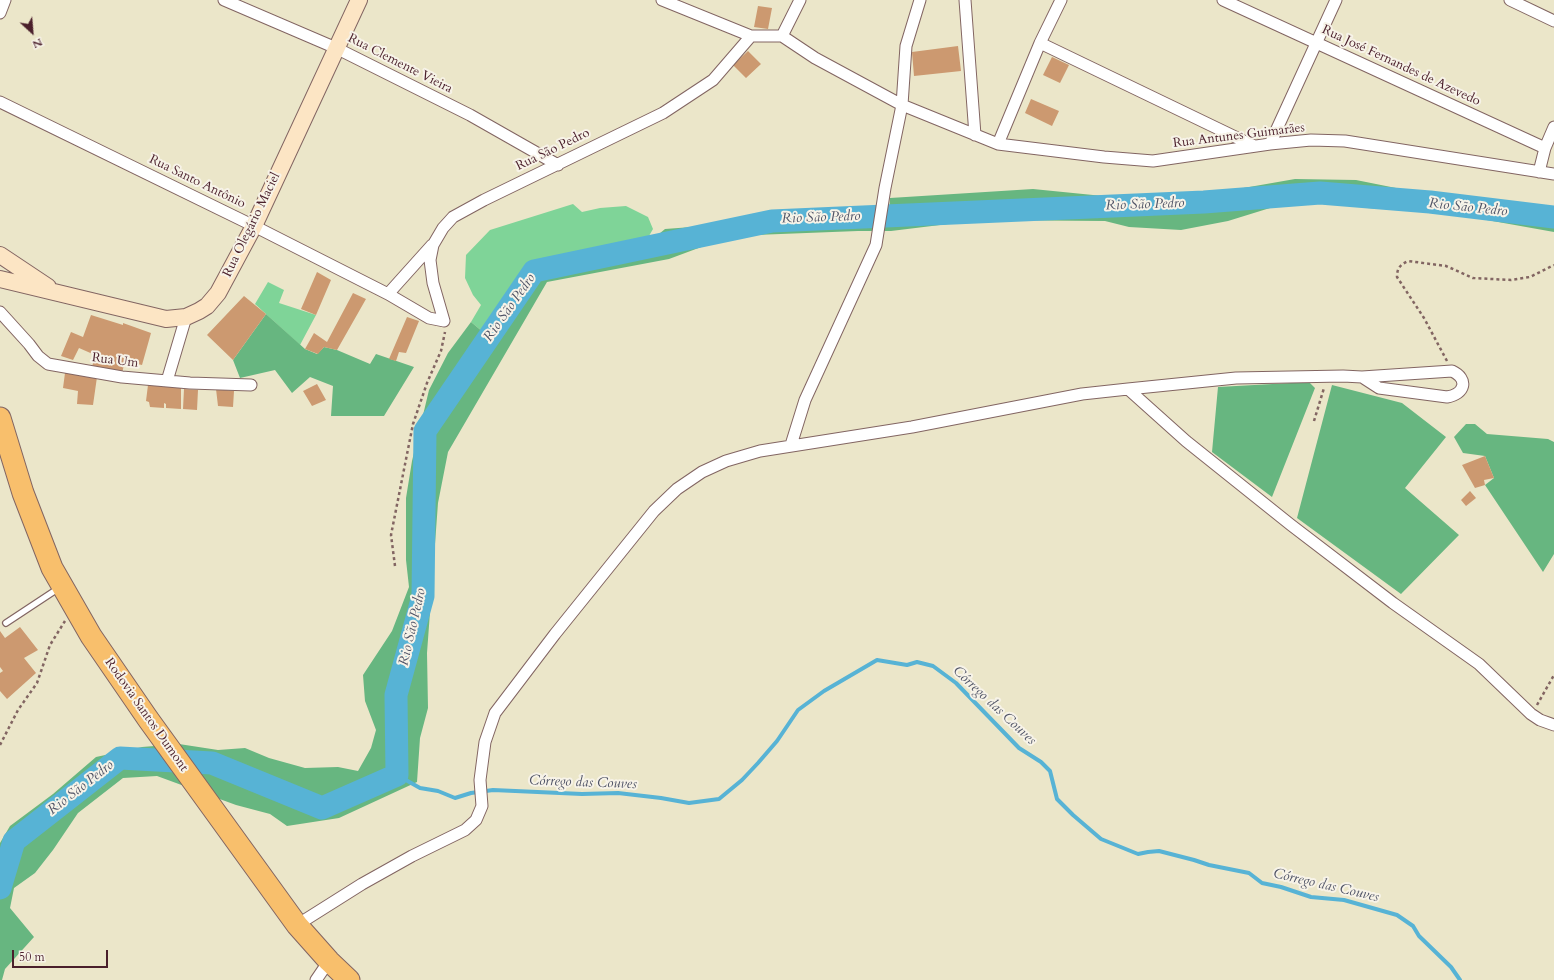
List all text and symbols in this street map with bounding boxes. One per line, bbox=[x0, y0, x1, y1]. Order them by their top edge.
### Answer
north arrow bbox=[12, 12, 52, 52]
street label: Rua José Fernandes de Azevedo bbox=[1319, 22, 1483, 110]
street label: Rua Clemente Vieira bbox=[345, 31, 455, 97]
text: N bbox=[30, 34, 45, 52]
street label: Rua Antunes Guimarães bbox=[1172, 120, 1306, 152]
street label: Rua São Pedro bbox=[514, 125, 592, 175]
street label: Rua Santo Antônio bbox=[146, 152, 248, 212]
street label: Rua Olegário Maciel bbox=[220, 170, 284, 280]
water label: Rio São Pedro bbox=[1105, 195, 1185, 215]
water label: Rio São Pedro bbox=[1428, 196, 1508, 220]
water label: Rio São Pedro bbox=[781, 208, 861, 228]
water label: Rio São Pedro bbox=[480, 271, 540, 345]
street label: Rua Um bbox=[91, 350, 139, 372]
water label: Rio São Pedro bbox=[396, 587, 430, 667]
street label: Rodovia Santos Dumont bbox=[101, 655, 191, 775]
water label: Córrego das Couves bbox=[949, 663, 1039, 749]
water label: Rio São Pedro bbox=[45, 757, 117, 819]
water label: Córrego das Couves bbox=[529, 773, 637, 793]
water label: Córrego das Couves bbox=[1272, 866, 1380, 906]
scale bar bbox=[14, 942, 110, 968]
text: 50 m bbox=[19, 949, 45, 965]

